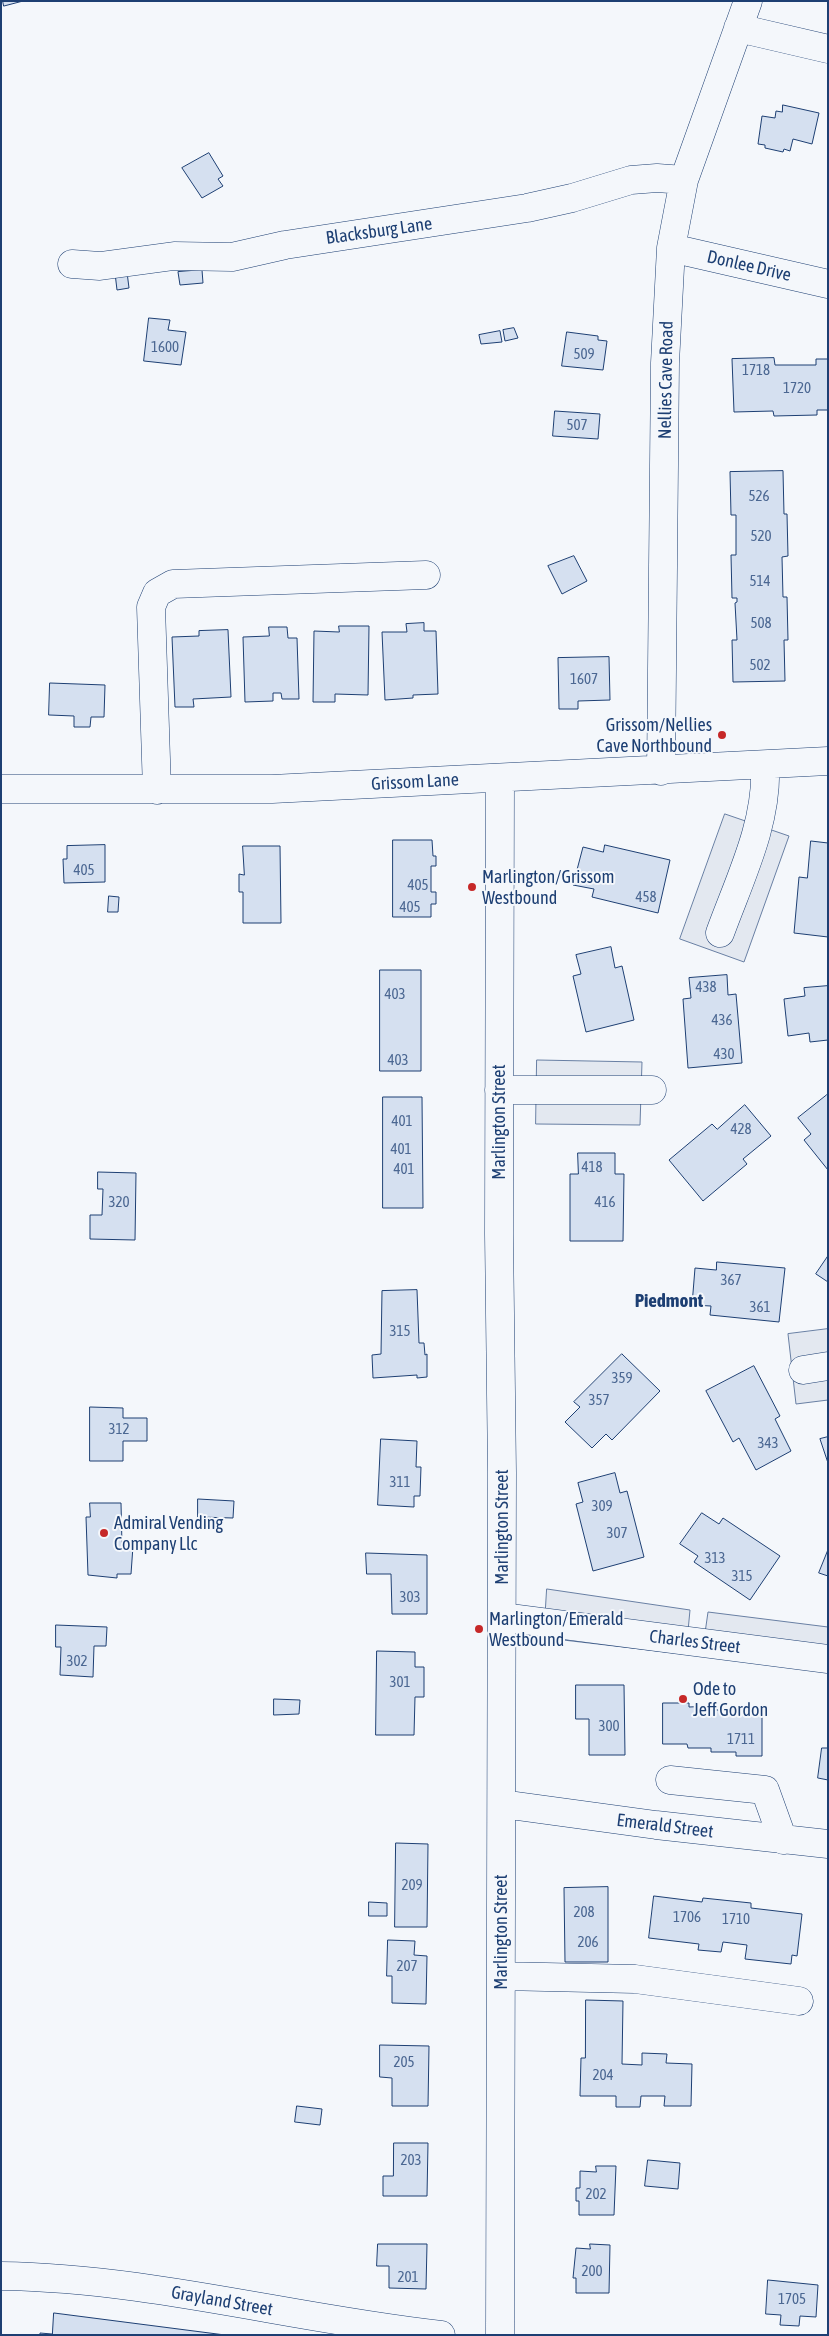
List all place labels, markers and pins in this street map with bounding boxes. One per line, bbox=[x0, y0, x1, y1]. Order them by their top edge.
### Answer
place label: Grissom/Nellies Cave Northbound bbox=[597, 714, 712, 756]
marker: Grissom/Nellies Cave Northbound bbox=[716, 729, 728, 741]
place label: Marlington/Grissom Westbound bbox=[482, 866, 615, 909]
marker: Marlington/Grissom Westbound bbox=[466, 881, 478, 893]
place label: Admiral Vending Company Llc bbox=[114, 1512, 223, 1555]
marker: Admiral Vending Company Llc bbox=[98, 1527, 110, 1539]
place label: Marlington/Emerald Westbound bbox=[489, 1608, 624, 1650]
marker: Marlington/Emerald Westbound bbox=[473, 1623, 485, 1635]
place label: Ode to Jeff Gordon bbox=[693, 1678, 768, 1720]
marker: Ode to Jeff Gordon bbox=[677, 1693, 689, 1705]

